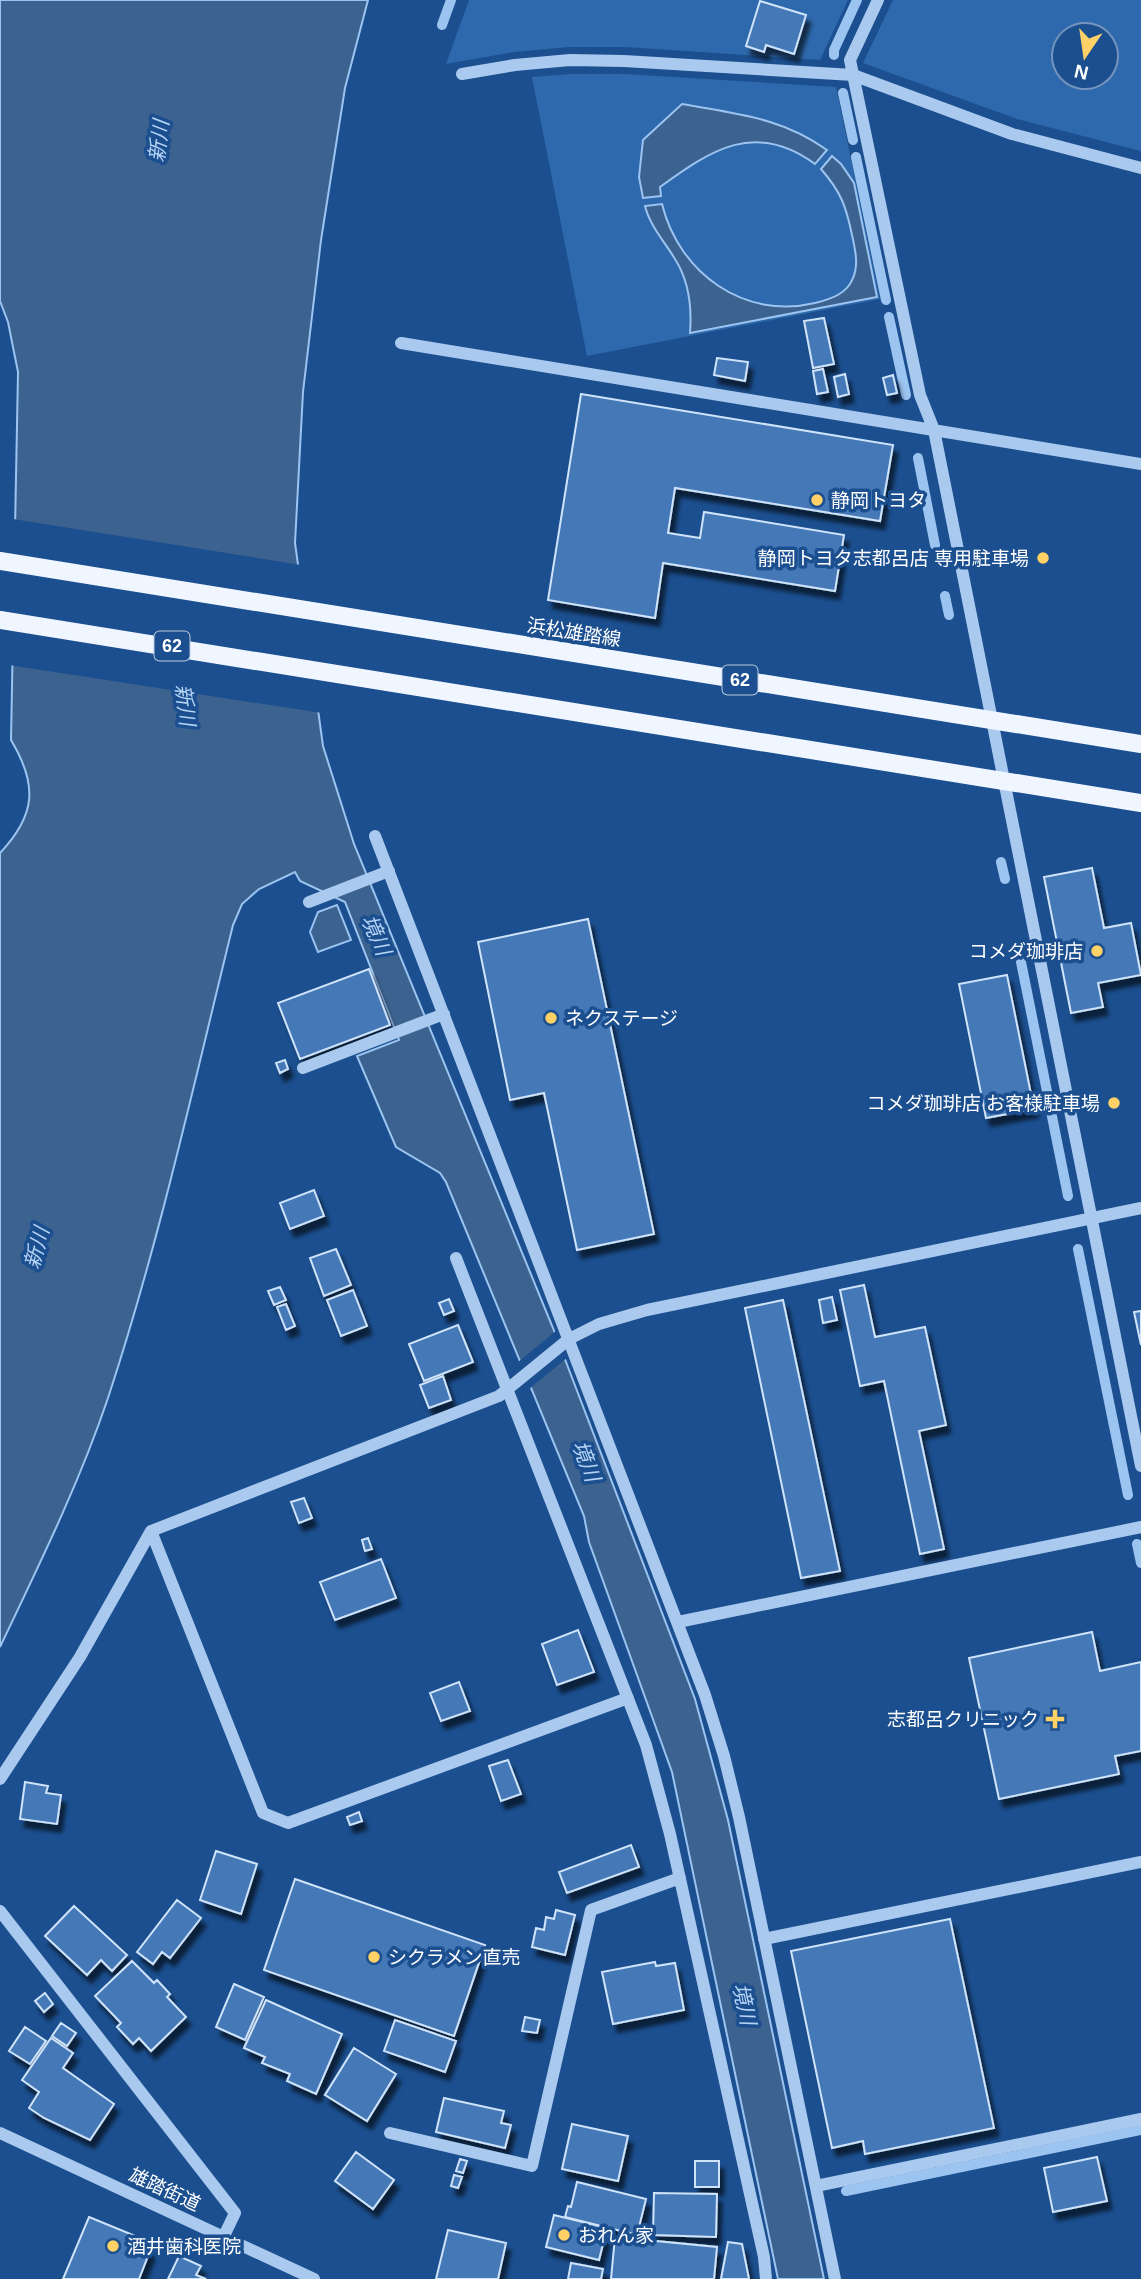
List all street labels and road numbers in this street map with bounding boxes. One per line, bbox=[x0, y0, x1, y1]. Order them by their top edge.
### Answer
street label: 浜松雄踏線 bbox=[525, 615, 622, 650]
road number: 62 bbox=[154, 632, 190, 660]
road number: 62 bbox=[722, 666, 758, 694]
street label: 雄踏街道 bbox=[126, 2164, 204, 2215]

